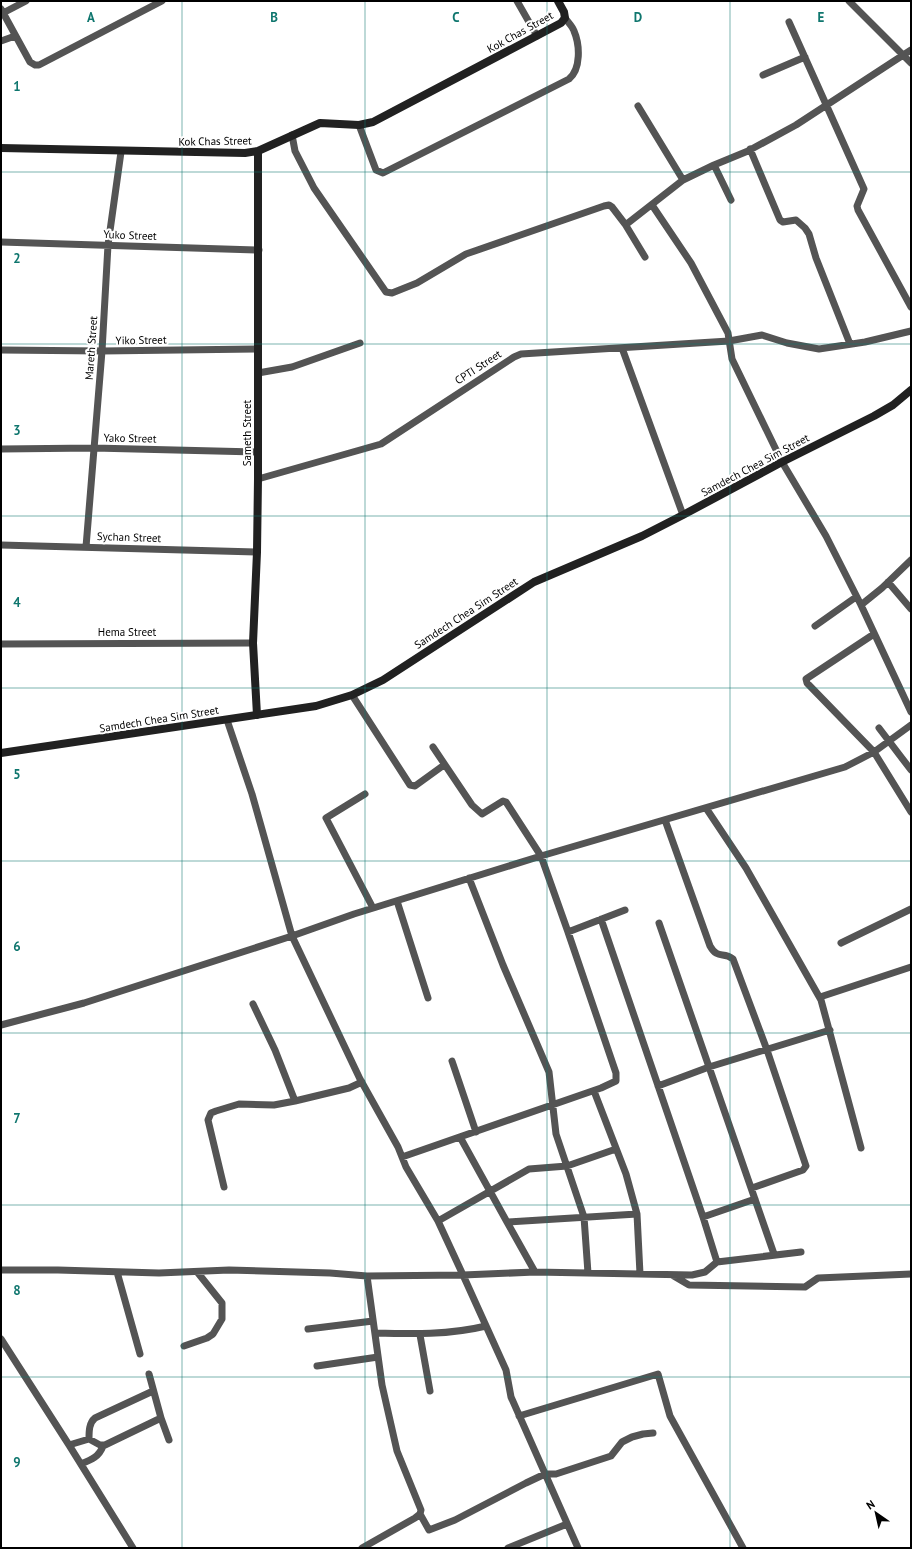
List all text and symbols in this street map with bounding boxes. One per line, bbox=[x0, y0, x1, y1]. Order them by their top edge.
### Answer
street label: Kok Chas Street bbox=[485, 8, 556, 56]
text: A bbox=[87, 9, 95, 26]
text: B bbox=[270, 9, 278, 26]
text: C bbox=[452, 9, 460, 26]
text: D bbox=[634, 9, 642, 26]
text: E bbox=[818, 9, 825, 26]
text: 1 bbox=[13, 78, 21, 95]
street label: Kok Chas Street bbox=[178, 133, 252, 149]
street label: Yuko Street bbox=[103, 227, 157, 243]
text: 2 bbox=[13, 250, 21, 267]
street label: Mareth Street bbox=[82, 315, 100, 381]
street label: Yiko Street bbox=[115, 333, 167, 347]
street label: CPTI Street bbox=[452, 347, 504, 387]
street label: Sameth Street bbox=[240, 399, 254, 466]
text: 3 bbox=[13, 422, 21, 439]
street label: Samdech Chea Sim Street bbox=[698, 430, 812, 499]
street label: Yako Street bbox=[103, 431, 157, 445]
street label: Sychan Street bbox=[97, 529, 162, 545]
street label: Samdech Chea Sim Street bbox=[412, 574, 521, 652]
text: 4 bbox=[13, 594, 21, 611]
street label: Hema Street bbox=[98, 625, 156, 639]
street label: Samdech Chea Sim Street bbox=[98, 703, 220, 735]
text: 5 bbox=[13, 766, 21, 783]
text: 6 bbox=[13, 938, 21, 955]
text: 7 bbox=[13, 1110, 21, 1127]
text: 8 bbox=[13, 1282, 21, 1299]
text: 9 bbox=[13, 1454, 21, 1471]
north arrow bbox=[856, 1493, 896, 1533]
text: N bbox=[863, 1497, 877, 1513]

